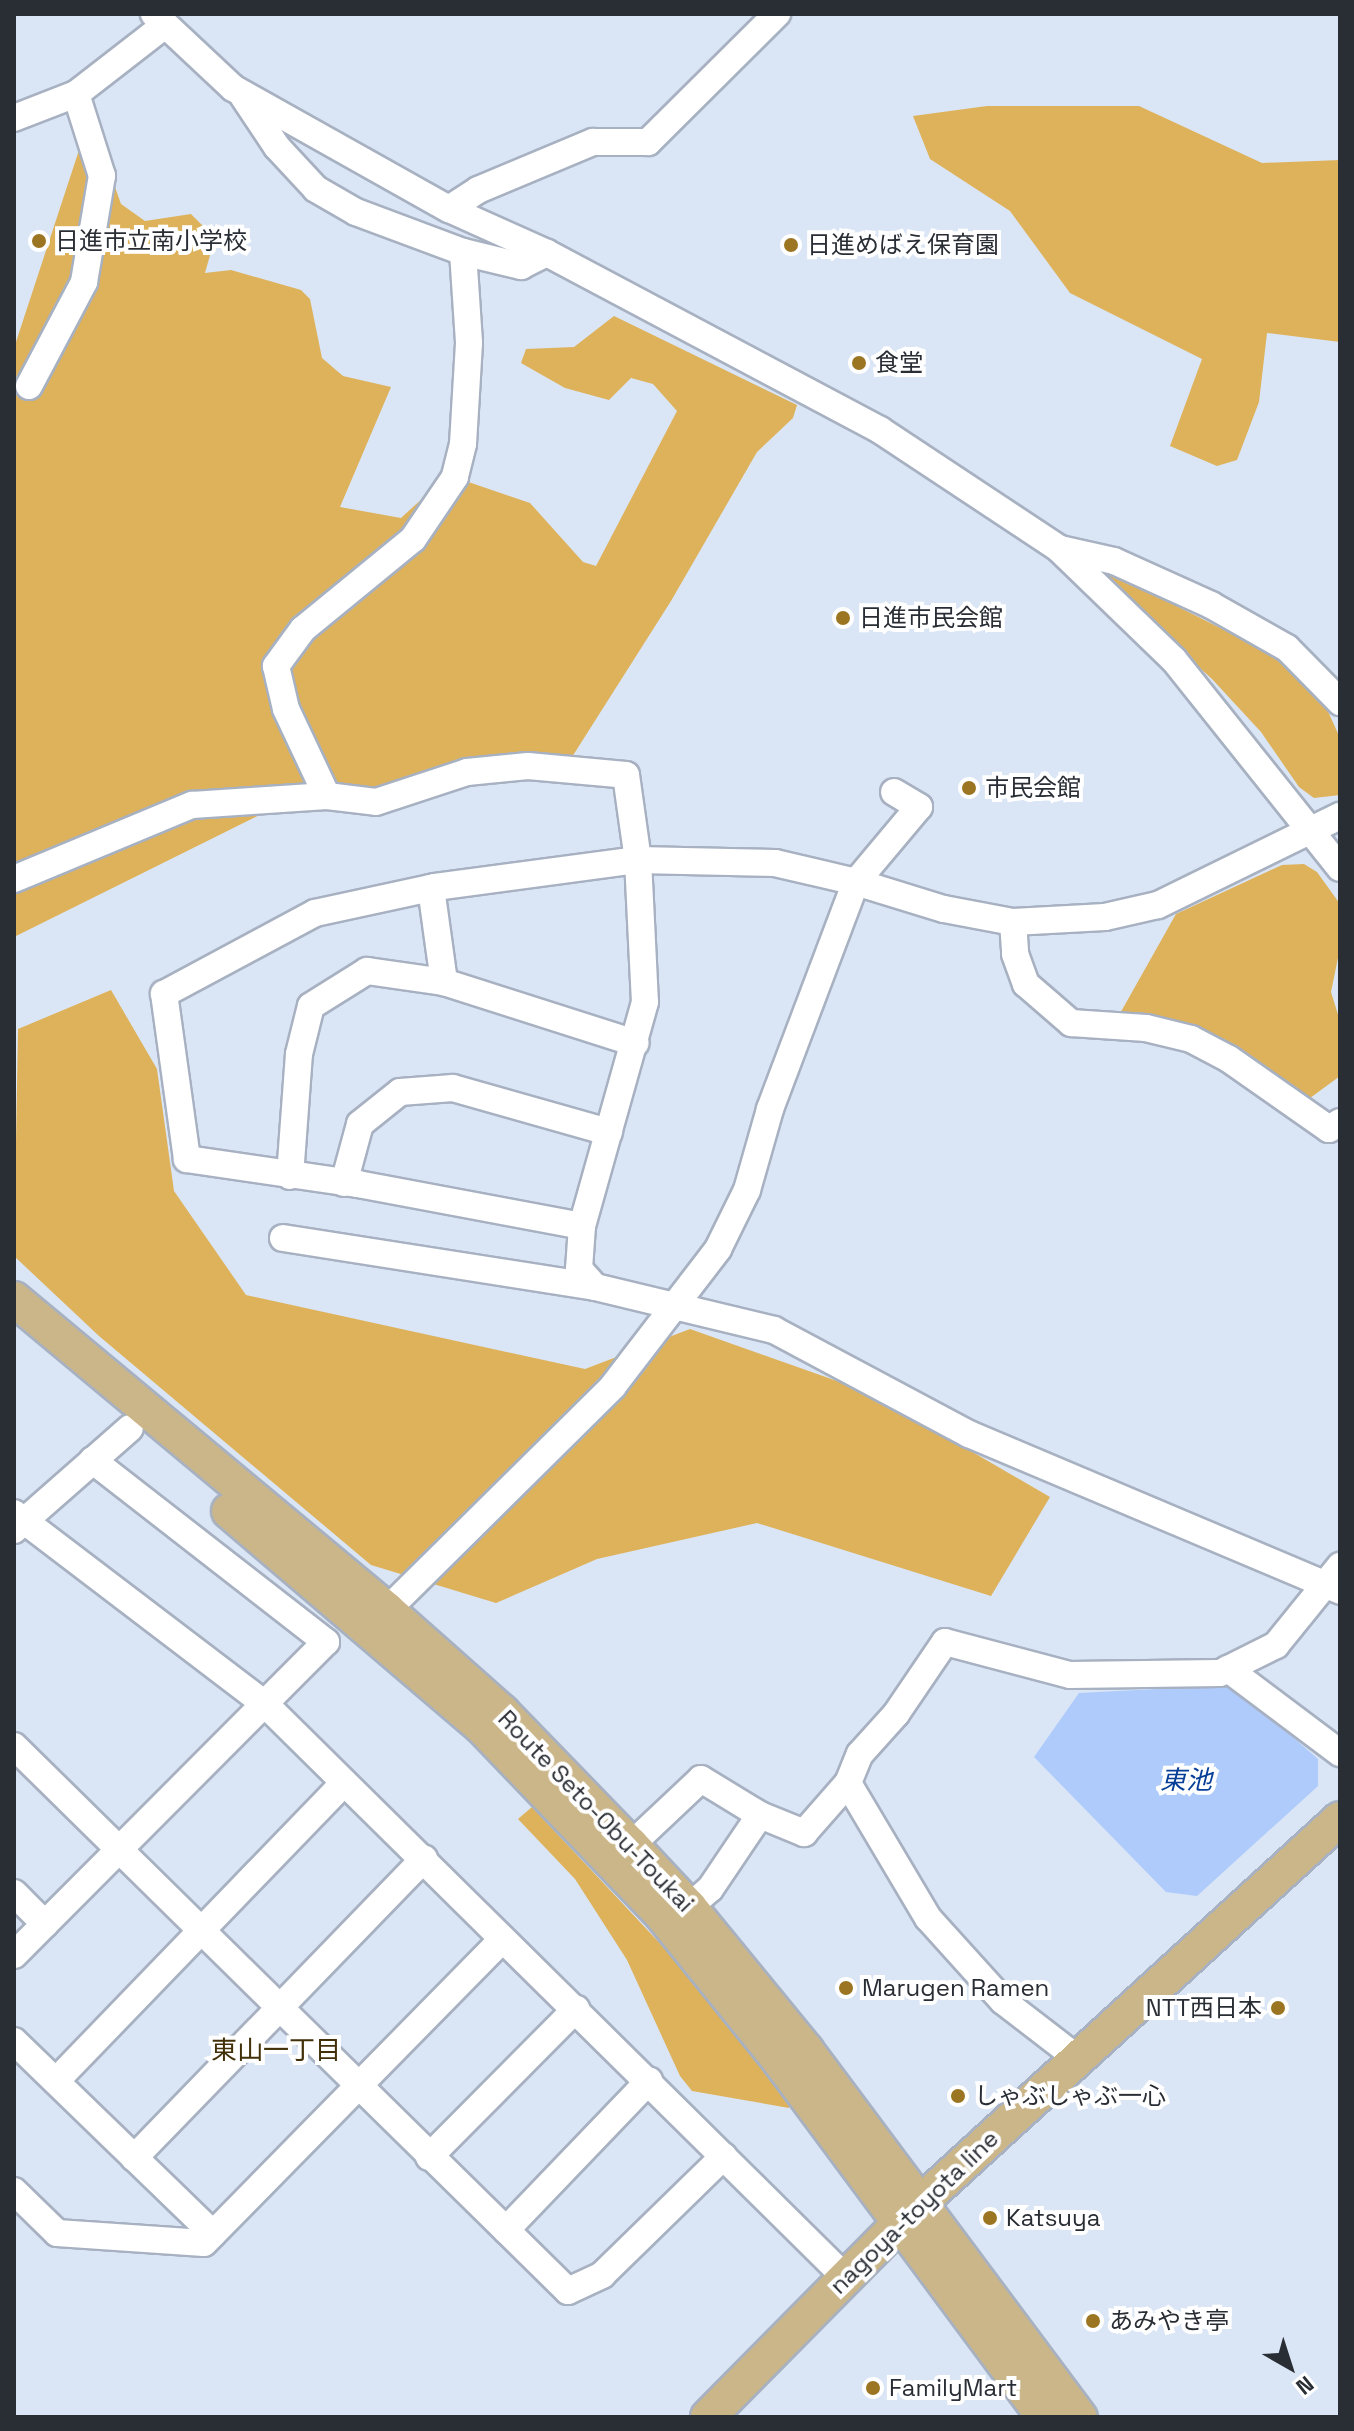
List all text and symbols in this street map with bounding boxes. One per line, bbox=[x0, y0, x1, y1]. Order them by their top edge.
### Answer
place label: 日進市立南小学校 bbox=[55, 227, 247, 255]
place label: 日進めばえ保育園 bbox=[807, 231, 999, 259]
marker: 日進市立南小学校 bbox=[30, 232, 48, 250]
marker: 日進めばえ保育園 bbox=[782, 236, 800, 254]
place label: 食堂 bbox=[875, 349, 923, 377]
marker: 食堂 bbox=[850, 354, 868, 372]
place label: 日進市民会館 bbox=[859, 604, 1003, 632]
marker: 日進市民会館 bbox=[834, 609, 852, 627]
place label: 市民会館 bbox=[985, 774, 1081, 802]
marker: 市民会館 bbox=[960, 779, 978, 797]
street label: Route Seto-Obu-Toukai bbox=[492, 1704, 700, 1918]
water label: 東池 bbox=[1160, 1765, 1212, 1797]
place label: Marugen Ramen bbox=[862, 1974, 1049, 2002]
marker: Marugen Ramen bbox=[837, 1979, 855, 1997]
place label: NTT西日本 bbox=[1146, 1994, 1262, 2022]
marker: NTT西日本 bbox=[1269, 1999, 1287, 2017]
district label: 東山一丁目 bbox=[211, 2035, 341, 2067]
place label: しゃぶしゃぶ一心 bbox=[974, 2082, 1166, 2110]
marker: しゃぶしゃぶ一心 bbox=[949, 2087, 967, 2105]
street label: nagoya-toyota line bbox=[824, 2124, 1004, 2300]
place label: Katsuya bbox=[1006, 2204, 1101, 2232]
marker: Katsuya bbox=[981, 2209, 999, 2227]
place label: あみやき亭 bbox=[1109, 2307, 1229, 2335]
marker: あみやき亭 bbox=[1084, 2312, 1102, 2330]
north arrow bbox=[1250, 2327, 1330, 2407]
text: N bbox=[1291, 2370, 1320, 2401]
place label: FamilyMart bbox=[889, 2374, 1017, 2402]
marker: FamilyMart bbox=[864, 2379, 882, 2397]

